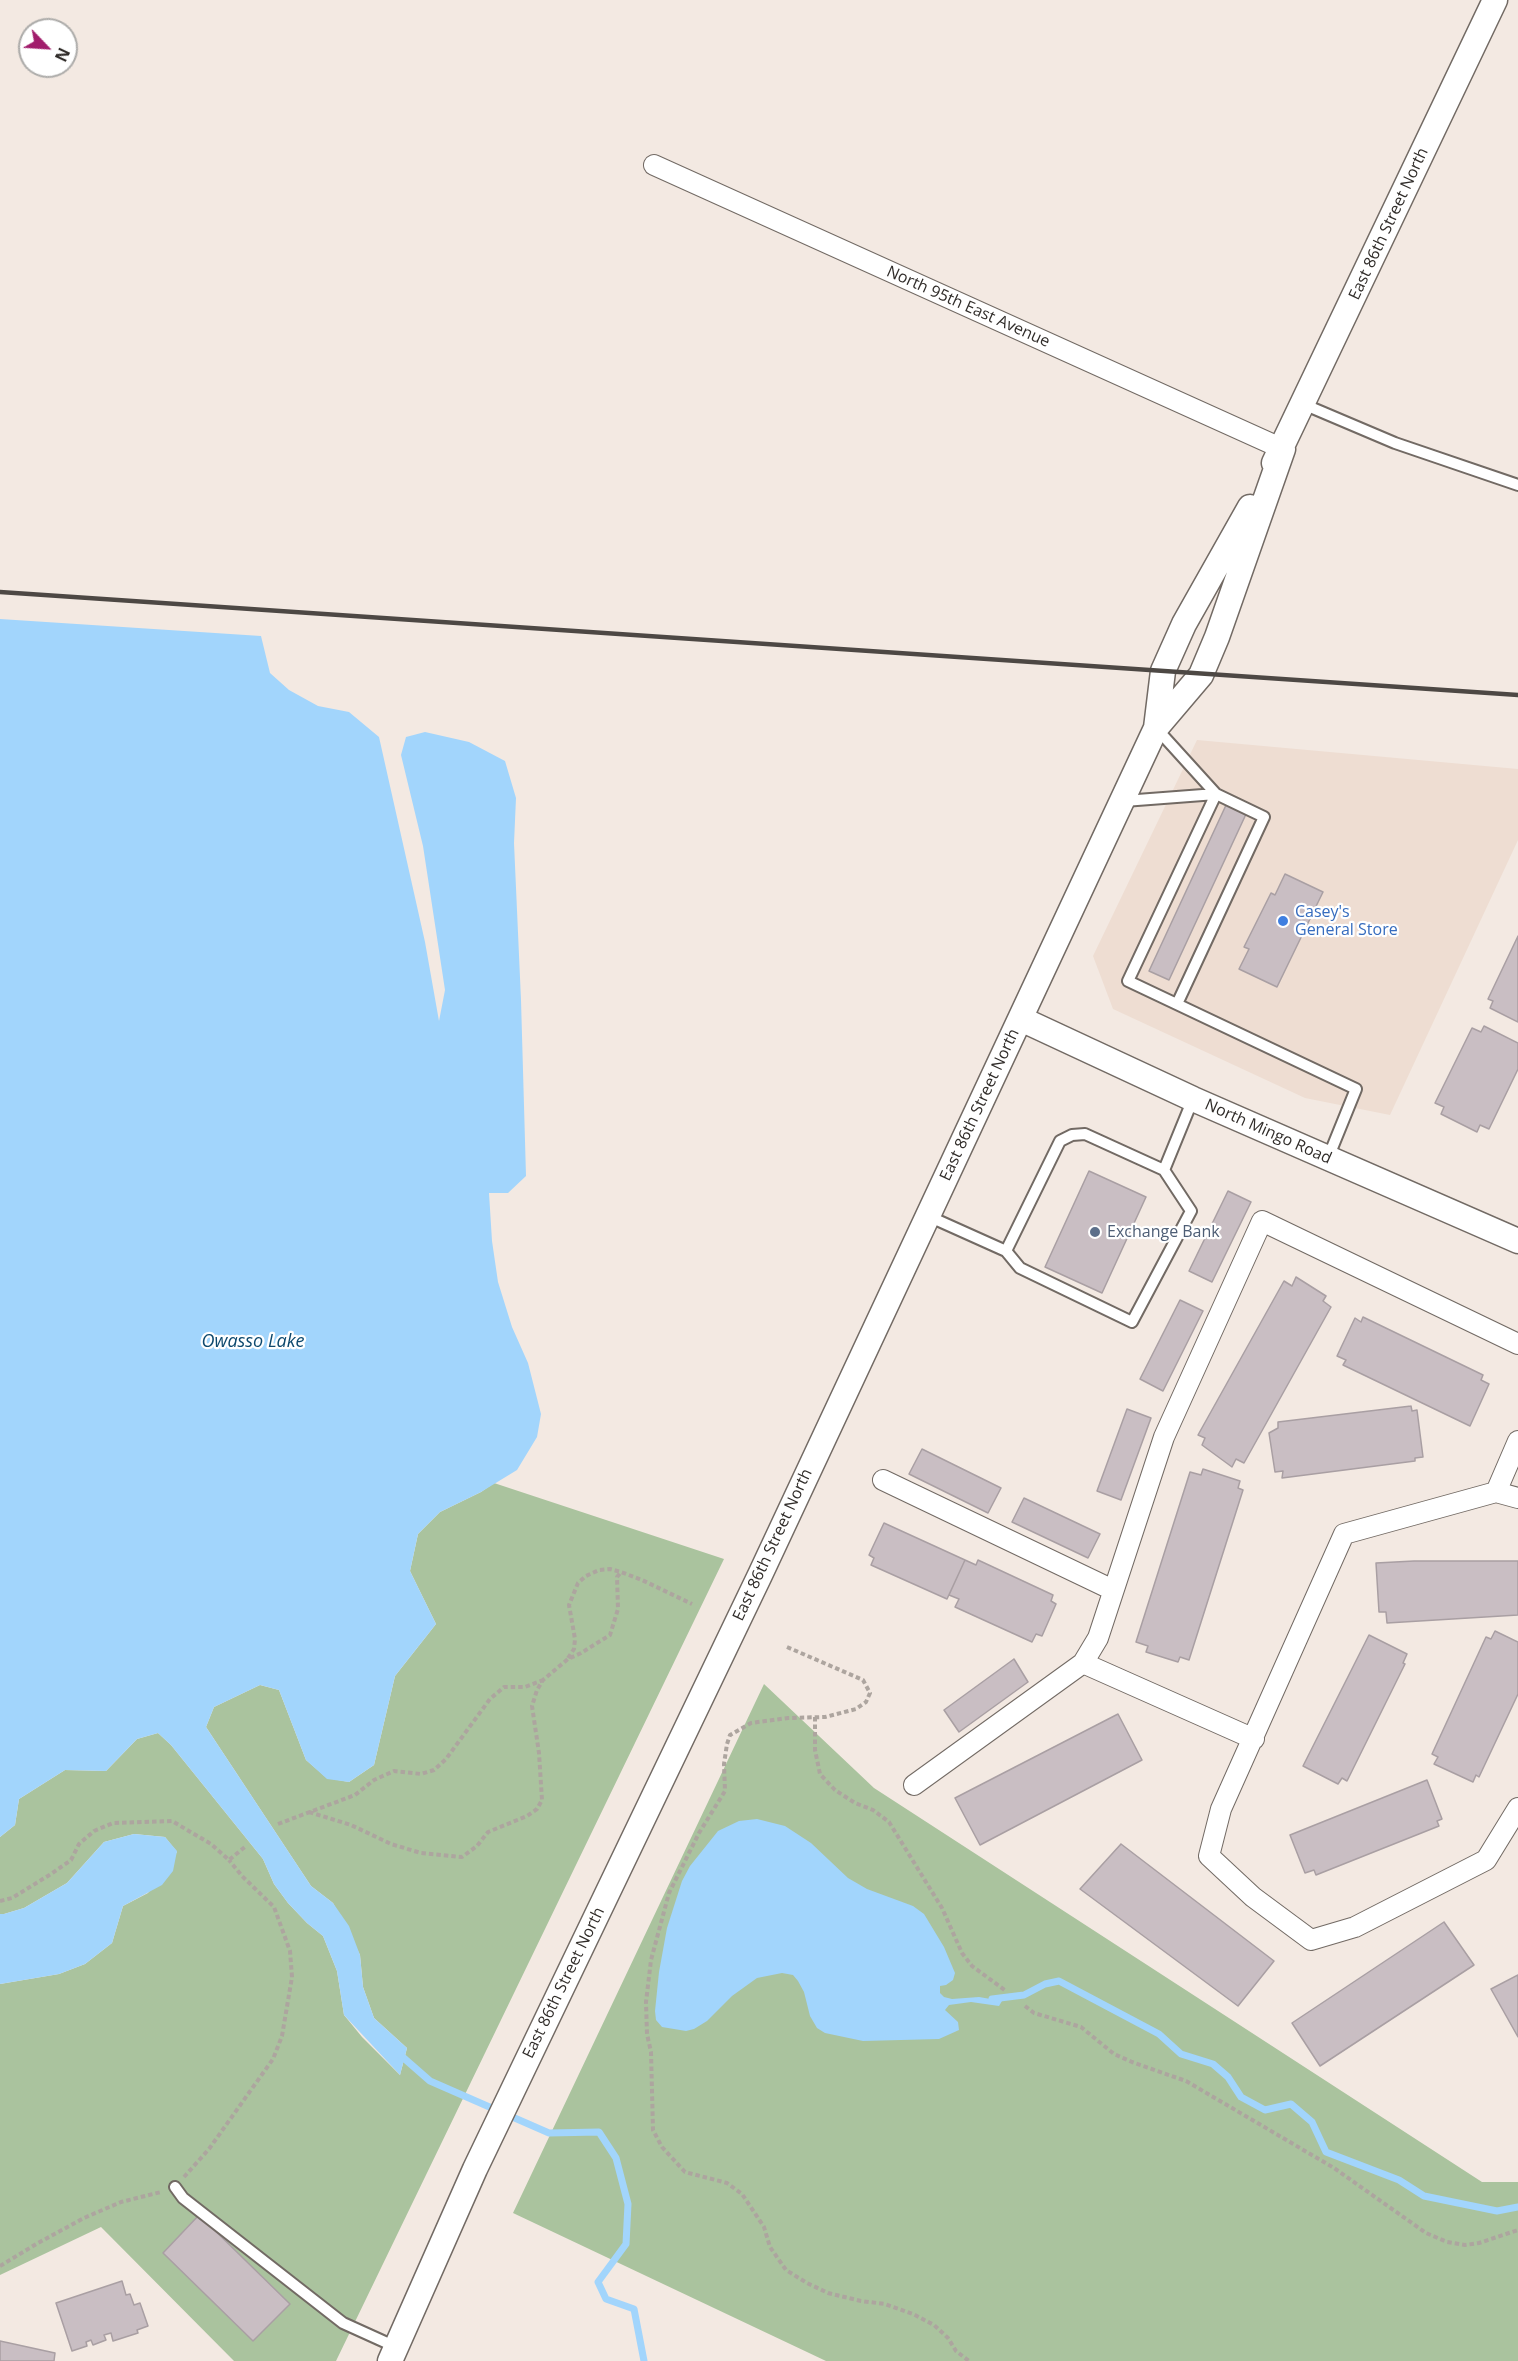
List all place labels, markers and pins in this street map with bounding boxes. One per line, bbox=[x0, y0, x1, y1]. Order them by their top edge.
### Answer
place label: Casey's General Store bbox=[1295, 902, 1398, 940]
marker: Casey's General Store bbox=[1276, 914, 1290, 928]
place label: Exchange Bank bbox=[1107, 1222, 1220, 1242]
marker: Exchange Bank bbox=[1088, 1225, 1102, 1239]

